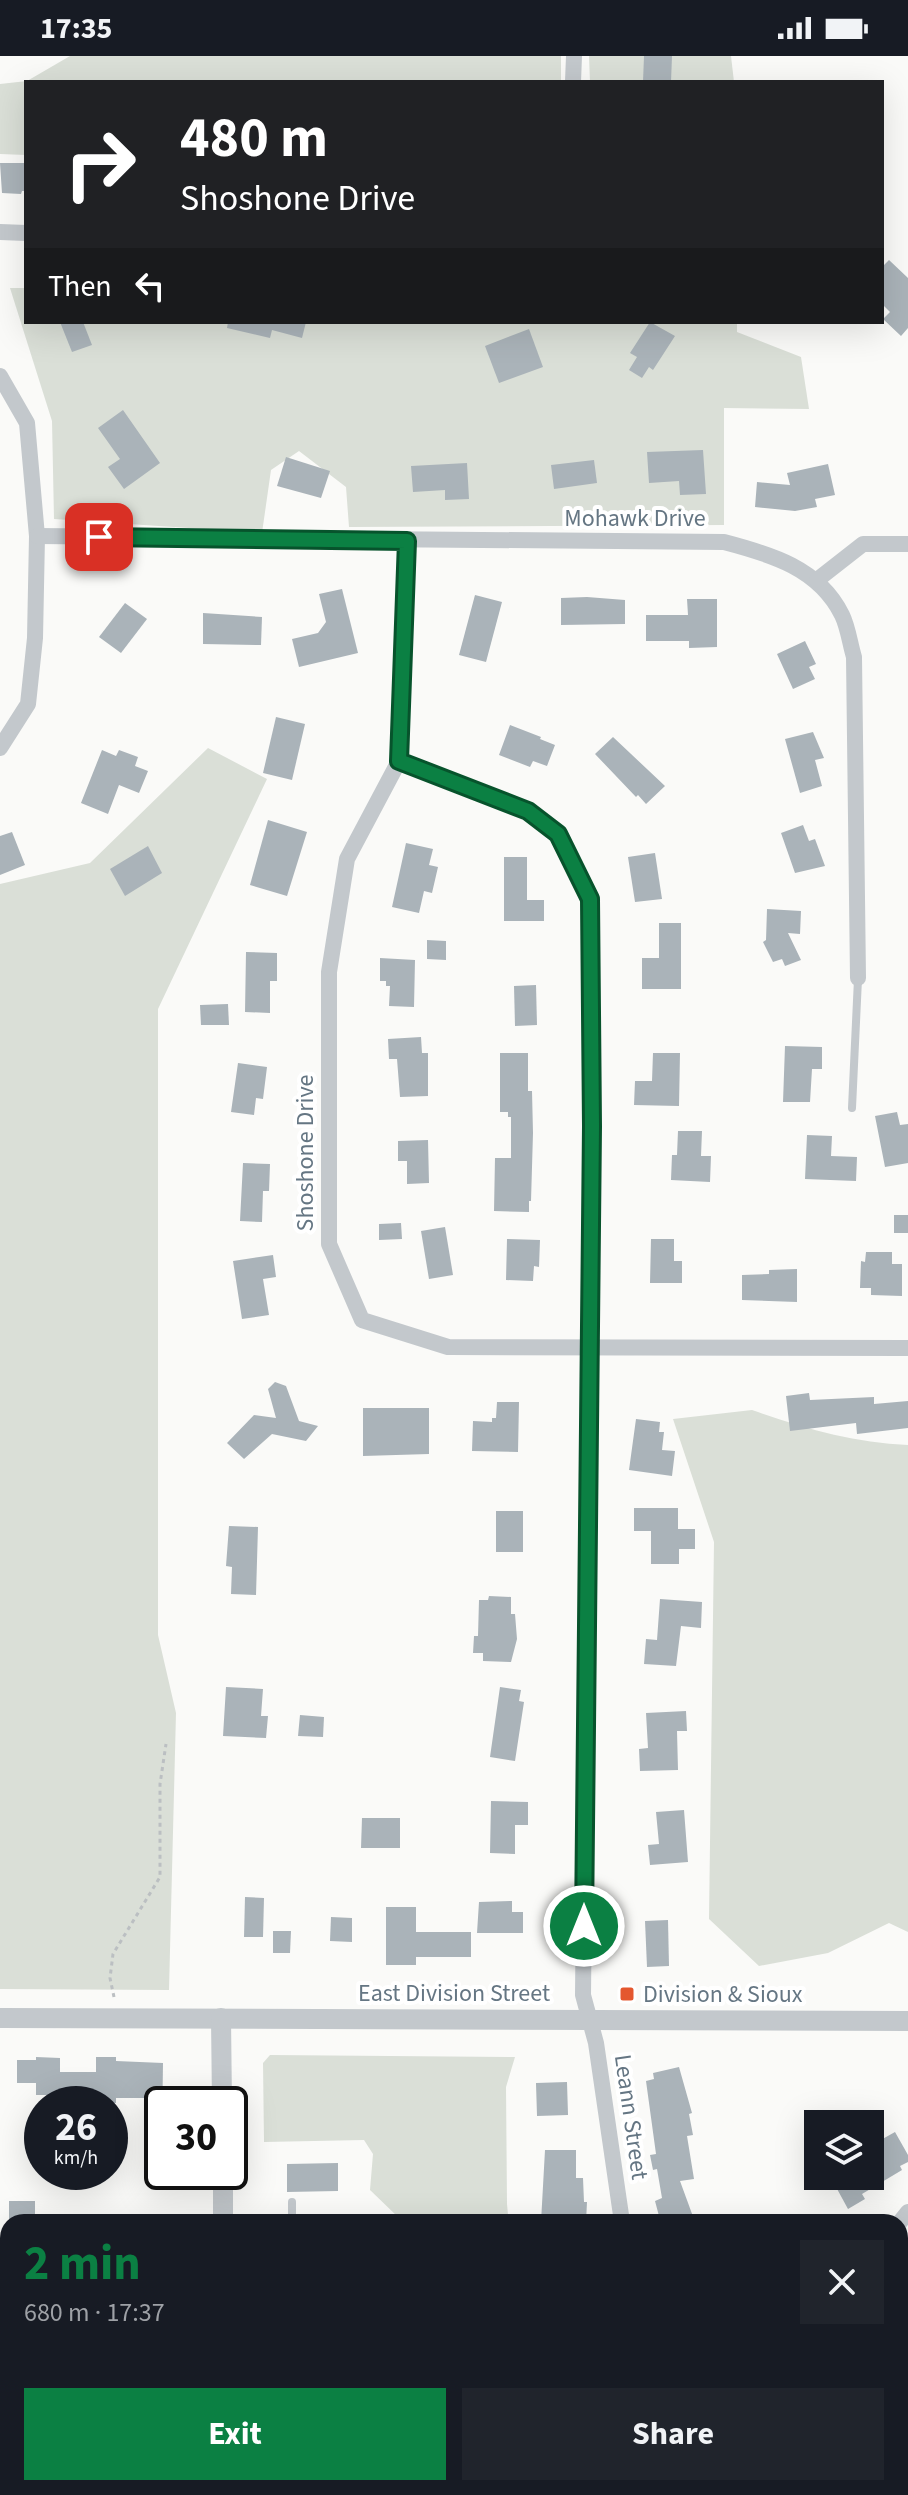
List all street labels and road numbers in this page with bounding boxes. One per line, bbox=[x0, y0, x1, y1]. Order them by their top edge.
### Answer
street label: Mohawk Drive bbox=[564, 501, 706, 536]
street label: Shoshone Drive bbox=[288, 1075, 323, 1231]
street label: East Division Street bbox=[358, 1976, 550, 2011]
street label: Leann Street bbox=[605, 2052, 657, 2182]

